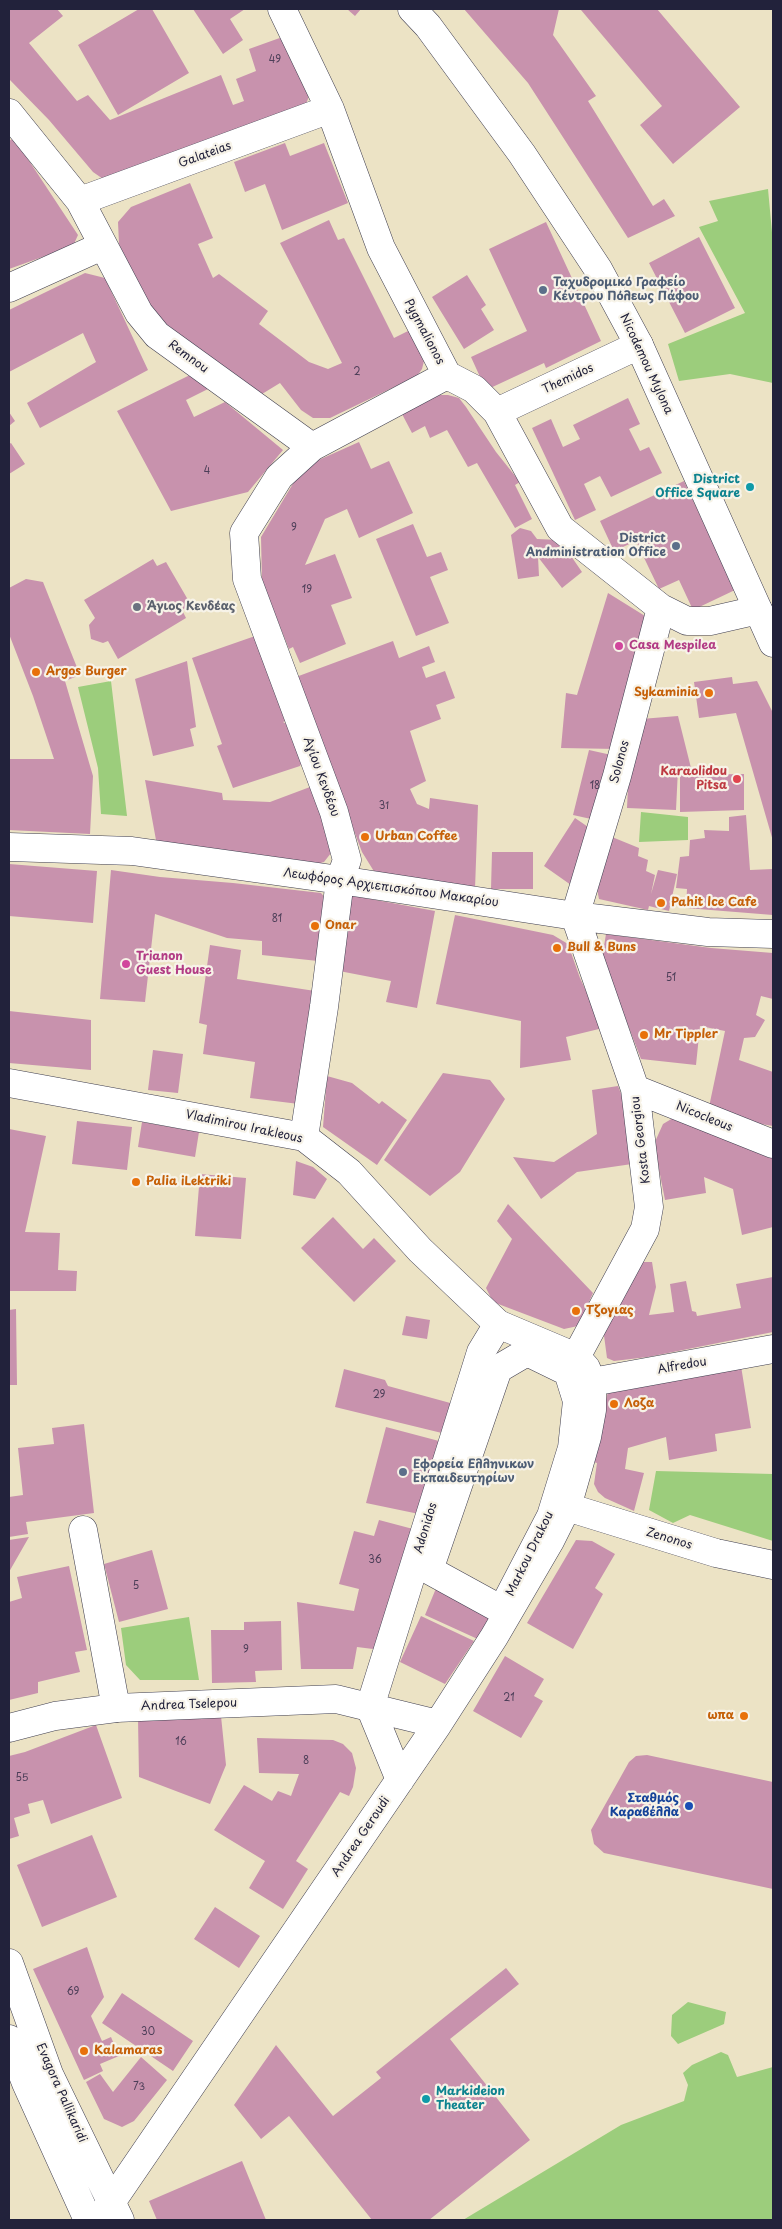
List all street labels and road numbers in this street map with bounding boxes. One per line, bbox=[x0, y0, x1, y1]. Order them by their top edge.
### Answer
street label: Galateias bbox=[177, 139, 233, 171]
street label: Pygmalionos bbox=[401, 297, 447, 367]
street label: Nicodemou Mylona bbox=[616, 311, 676, 417]
street label: Remnou bbox=[165, 338, 211, 376]
street label: Themidos bbox=[540, 361, 596, 397]
street label: Αγίου Κενδέου bbox=[300, 735, 342, 819]
street label: Solonos bbox=[607, 739, 633, 785]
street label: Λεωφόρος Αρχιεπισκόπου Μακαρίου bbox=[282, 866, 500, 910]
street label: Kosta Georgiou bbox=[628, 1095, 654, 1185]
street label: Nicocleous bbox=[673, 1099, 735, 1135]
street label: Vladimirou Irakleous bbox=[184, 1108, 304, 1146]
street label: Alfredou bbox=[656, 1355, 708, 1377]
street label: Adonidos bbox=[411, 1501, 441, 1555]
street label: Markou Drakou bbox=[503, 1509, 557, 1599]
street label: Zenonos bbox=[644, 1525, 694, 1553]
street label: Andrea Tselepou bbox=[141, 1696, 237, 1714]
street label: Andrea Geroudi bbox=[329, 1794, 393, 1880]
street label: Evagora Pallikaridi bbox=[33, 2041, 89, 2145]

